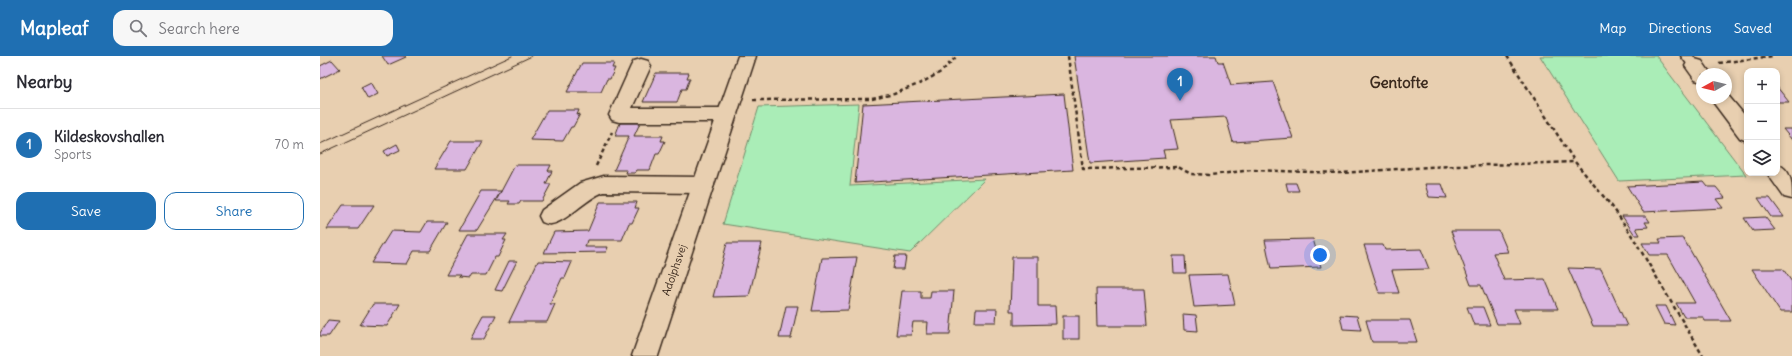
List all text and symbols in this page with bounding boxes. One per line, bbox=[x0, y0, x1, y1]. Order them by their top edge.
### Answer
search box bbox=[113, 10, 393, 46]
text: Mapleaf bbox=[20, 16, 89, 40]
icon: search bbox=[127, 17, 149, 39]
text: Search here bbox=[159, 19, 240, 38]
text: Map bbox=[1599, 19, 1626, 37]
text: Directions bbox=[1648, 19, 1712, 37]
text: Saved bbox=[1734, 19, 1772, 37]
pin: 1 bbox=[1167, 68, 1193, 101]
north arrow bbox=[1696, 68, 1732, 104]
map controls bbox=[1744, 68, 1780, 176]
button: + bbox=[1744, 68, 1780, 104]
text: Nearby bbox=[16, 71, 72, 93]
district label: Gentofte bbox=[1370, 73, 1428, 92]
button: − bbox=[1744, 104, 1780, 140]
text: Kildeskovshallen bbox=[54, 127, 164, 146]
text: 1 bbox=[26, 136, 32, 153]
text: 70 m bbox=[275, 136, 304, 153]
button: layers bbox=[1744, 140, 1780, 176]
text: Sports bbox=[54, 146, 92, 163]
button: Save bbox=[16, 192, 156, 230]
button: Share bbox=[164, 192, 304, 230]
street label: Adolphsvej bbox=[659, 242, 689, 298]
your location bbox=[1310, 245, 1330, 265]

